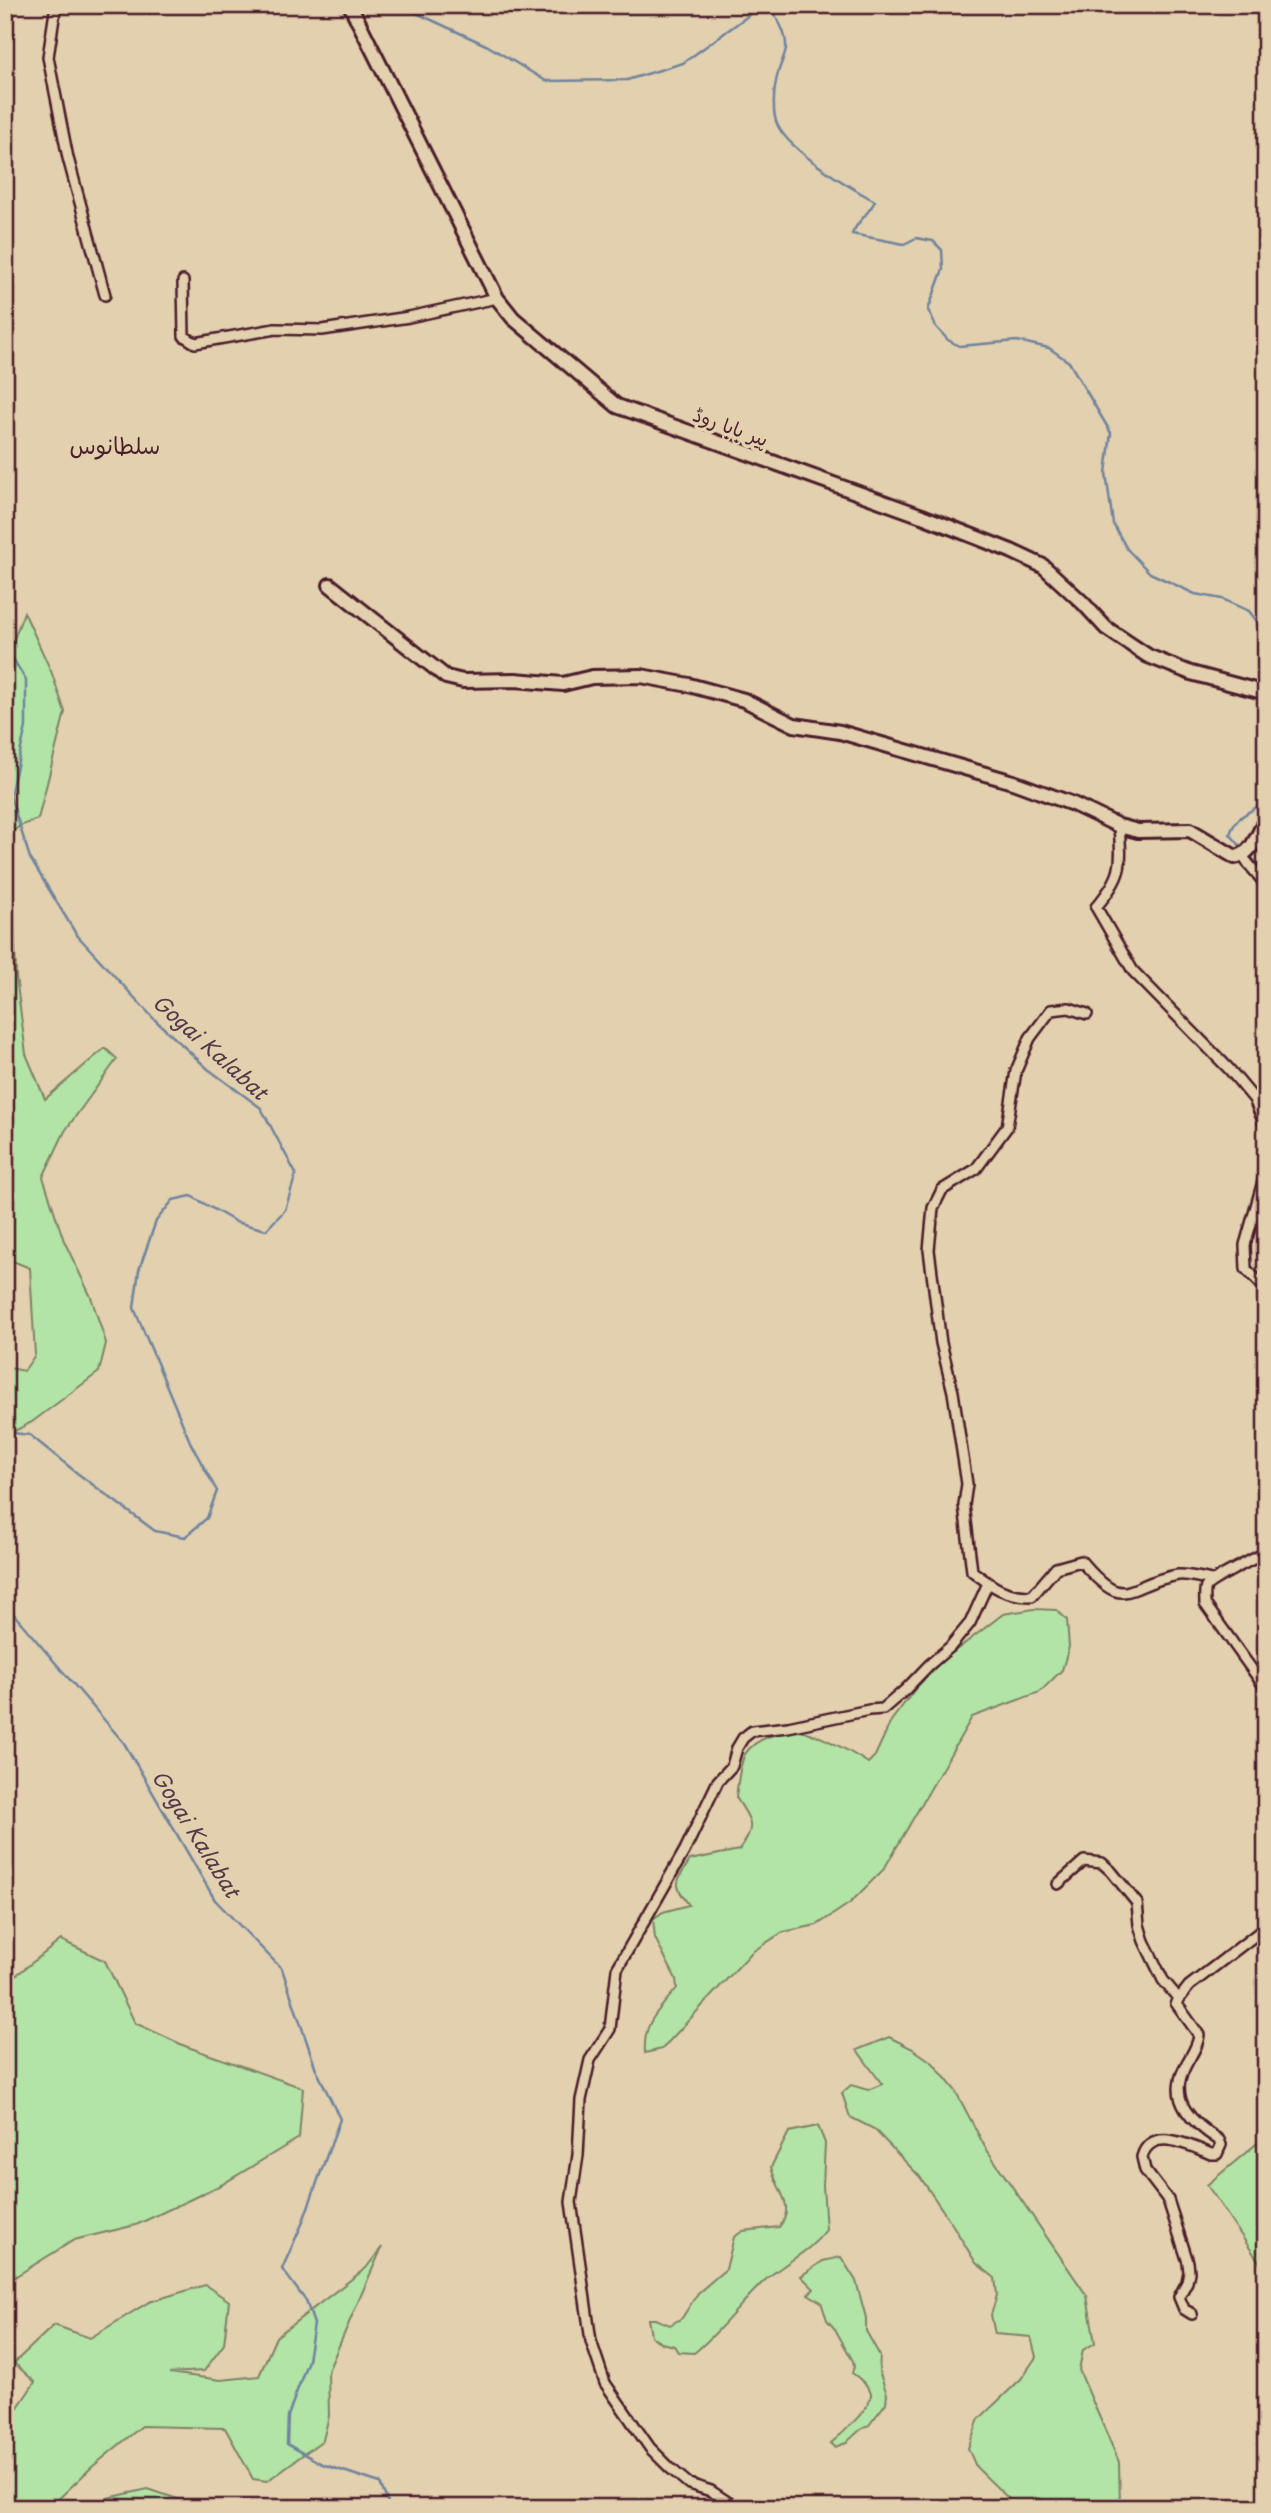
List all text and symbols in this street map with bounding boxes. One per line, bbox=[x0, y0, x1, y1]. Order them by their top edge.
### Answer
street label: پیر بابا روڈ bbox=[689, 399, 773, 453]
district label: سلطانوس bbox=[70, 427, 160, 462]
water label: Gogai Kalabat bbox=[146, 986, 277, 1108]
water label: Gogai Kalabat bbox=[145, 1763, 250, 1905]

